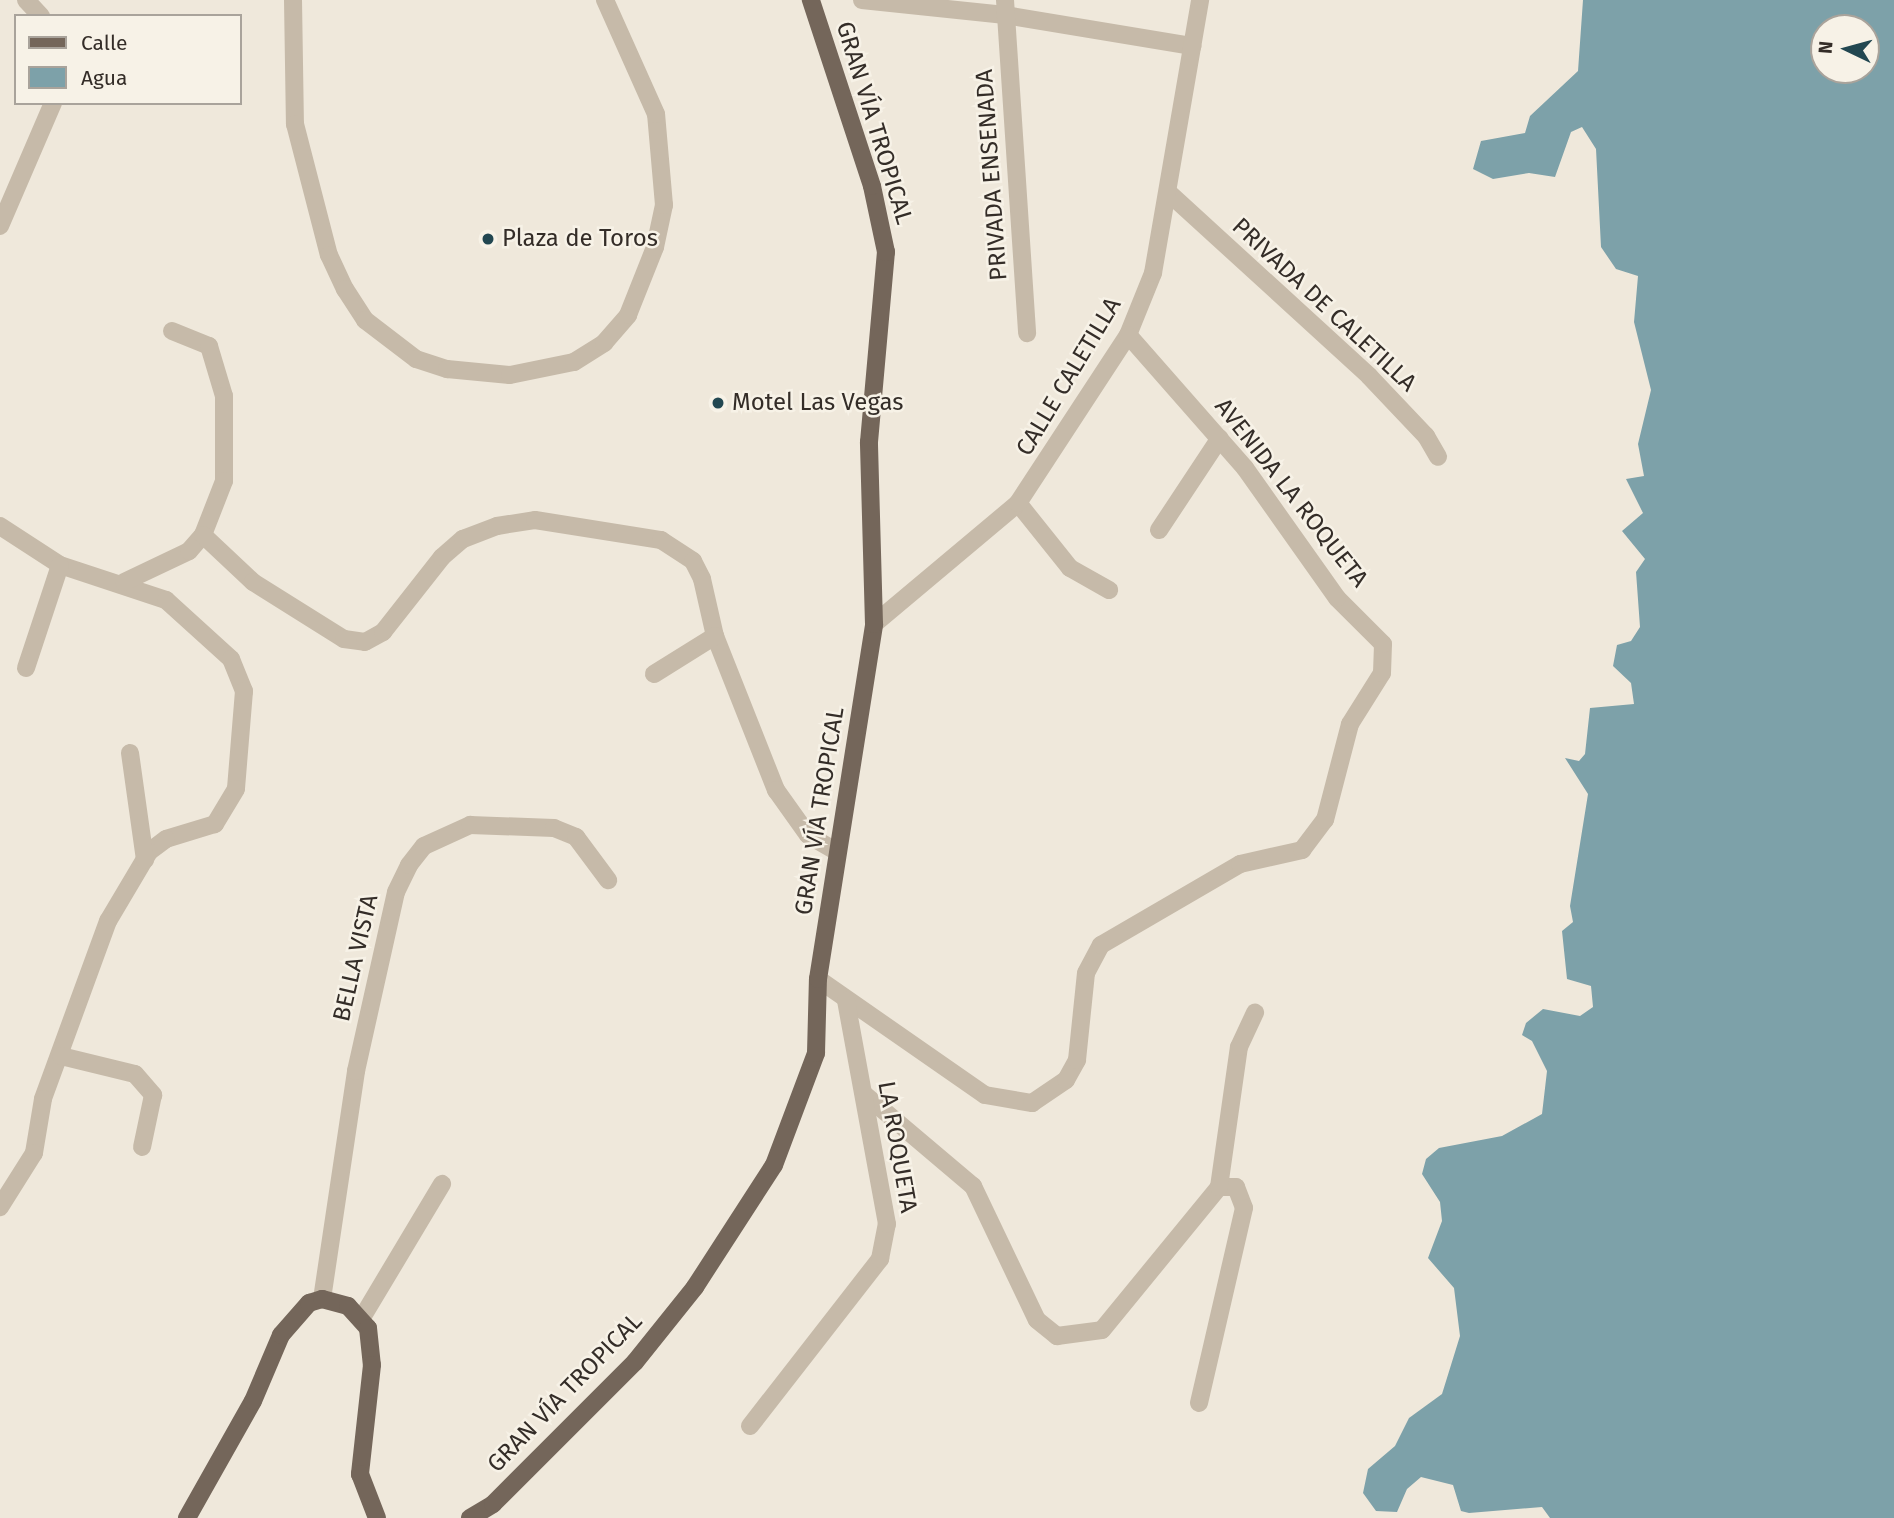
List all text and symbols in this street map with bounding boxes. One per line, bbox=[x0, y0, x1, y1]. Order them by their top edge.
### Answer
legend bbox=[14, 14, 242, 105]
north arrow bbox=[1810, 14, 1880, 84]
street label: GRAN VÍA TROPICAL bbox=[830, 18, 918, 228]
text: Calle bbox=[81, 30, 127, 56]
text: N bbox=[1814, 40, 1838, 55]
text: Agua bbox=[81, 65, 127, 91]
street label: PRIVADA ENSENADA bbox=[970, 68, 1014, 282]
street label: PRIVADA DE CALETILLA bbox=[1226, 212, 1422, 398]
place label: Plaza de Toros bbox=[502, 225, 658, 253]
marker: Plaza de Toros bbox=[480, 231, 496, 247]
street label: CALLE CALETILLA bbox=[1010, 293, 1128, 461]
place label: Motel Las Vegas bbox=[732, 389, 903, 417]
street label: AVENIDA LA ROQUETA bbox=[1208, 393, 1374, 593]
marker: Motel Las Vegas bbox=[710, 395, 726, 411]
street label: GRAN VÍA TROPICAL bbox=[789, 705, 851, 917]
street label: BELLA VISTA bbox=[327, 892, 385, 1024]
street label: LA ROQUETA bbox=[871, 1079, 923, 1215]
street label: GRAN VÍA TROPICAL bbox=[482, 1307, 648, 1479]

